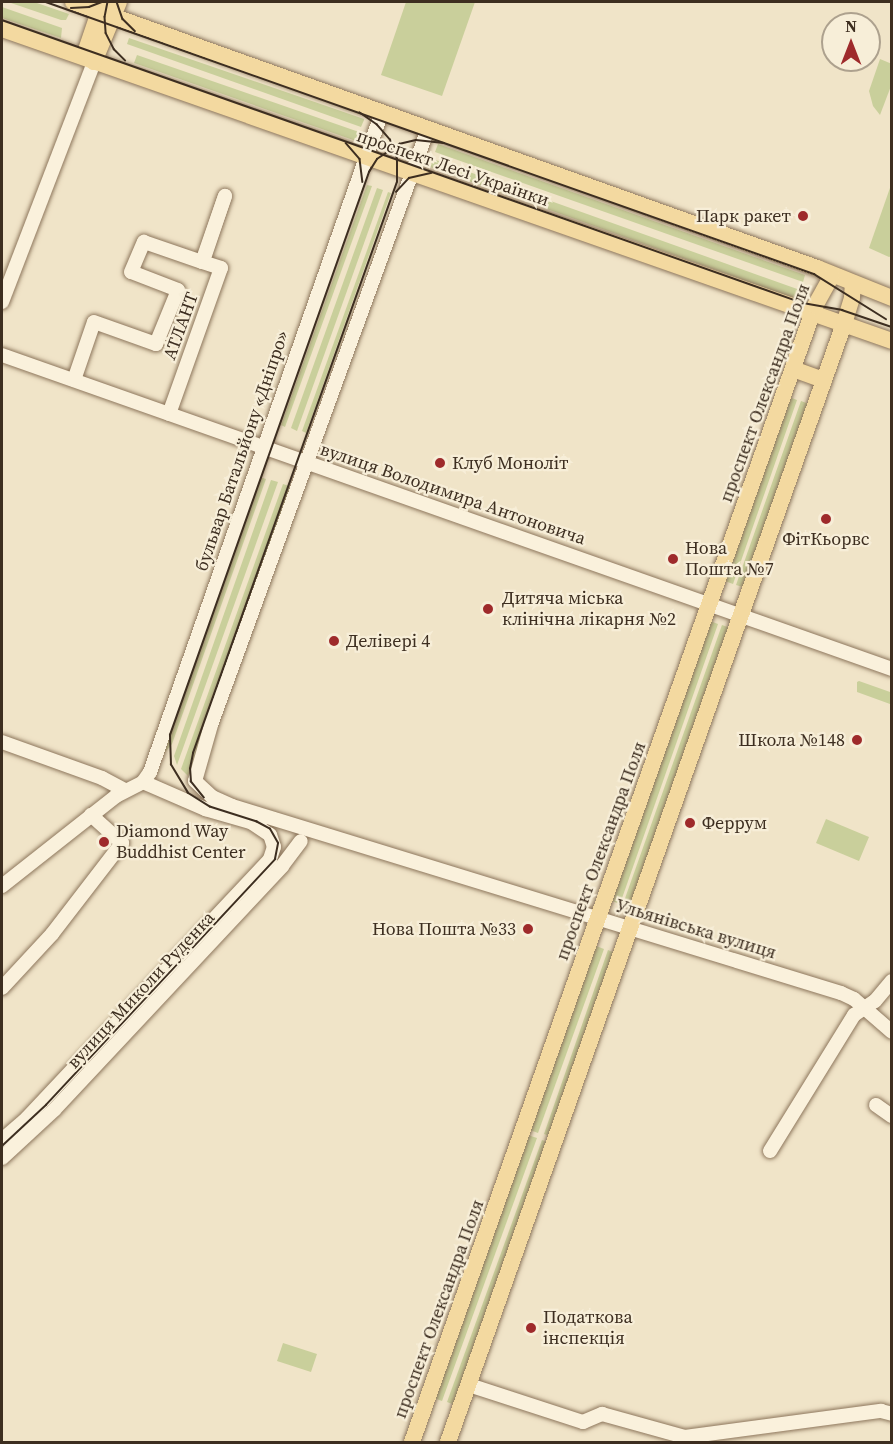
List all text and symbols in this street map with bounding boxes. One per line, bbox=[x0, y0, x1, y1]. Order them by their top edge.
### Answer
north arrow bbox=[821, 12, 881, 72]
text: N bbox=[845, 15, 857, 37]
street label: проспект Лесі Українки bbox=[354, 125, 552, 211]
place label: Парк ракет bbox=[696, 205, 791, 227]
marker: Парк ракет bbox=[796, 209, 810, 223]
street label: проспект Олександра Поля bbox=[715, 281, 815, 505]
street label: АТЛАНТ bbox=[159, 289, 203, 363]
street label: бульвар Батальйону «Дніпро» bbox=[191, 328, 293, 574]
street label: вулиця Володимира Антоновича bbox=[317, 438, 589, 550]
place label: Клуб Моноліт bbox=[452, 452, 569, 474]
marker: Клуб Моноліт bbox=[433, 456, 447, 470]
marker: ФiтКьорвс bbox=[819, 512, 833, 526]
place label: ФiтКьорвс bbox=[783, 528, 869, 550]
place label: Нова Пошта №7 bbox=[685, 538, 774, 580]
marker: Нова Пошта №7 bbox=[666, 552, 680, 566]
place label: Дитяча міська клінічна лікарня №2 bbox=[502, 588, 676, 630]
marker: Дитяча міська клінічна лікарня №2 bbox=[479, 600, 497, 618]
place label: Делівері 4 bbox=[346, 630, 430, 652]
marker: Делівері 4 bbox=[327, 634, 341, 648]
place label: Школа №148 bbox=[738, 729, 845, 751]
marker: Школа №148 bbox=[850, 733, 864, 747]
street label: проспект Олександра Поля bbox=[551, 739, 651, 963]
place label: Феррум bbox=[702, 812, 767, 834]
marker: Феррум bbox=[683, 816, 697, 830]
place label: Diamond Way Buddhist Center bbox=[116, 821, 246, 864]
marker: Diamond Way Buddhist Center bbox=[97, 835, 111, 849]
street label: Ульянівська вулиця bbox=[613, 894, 779, 964]
street label: вулиця Миколи Руденка bbox=[63, 907, 219, 1073]
place label: Нова Пошта №33 bbox=[372, 918, 516, 940]
marker: Нова Пошта №33 bbox=[521, 922, 535, 936]
street label: проспект Олександра Поля bbox=[389, 1197, 489, 1421]
place label: Податкова інспекція bbox=[543, 1307, 633, 1350]
marker: Податкова інспекція bbox=[524, 1321, 538, 1335]

